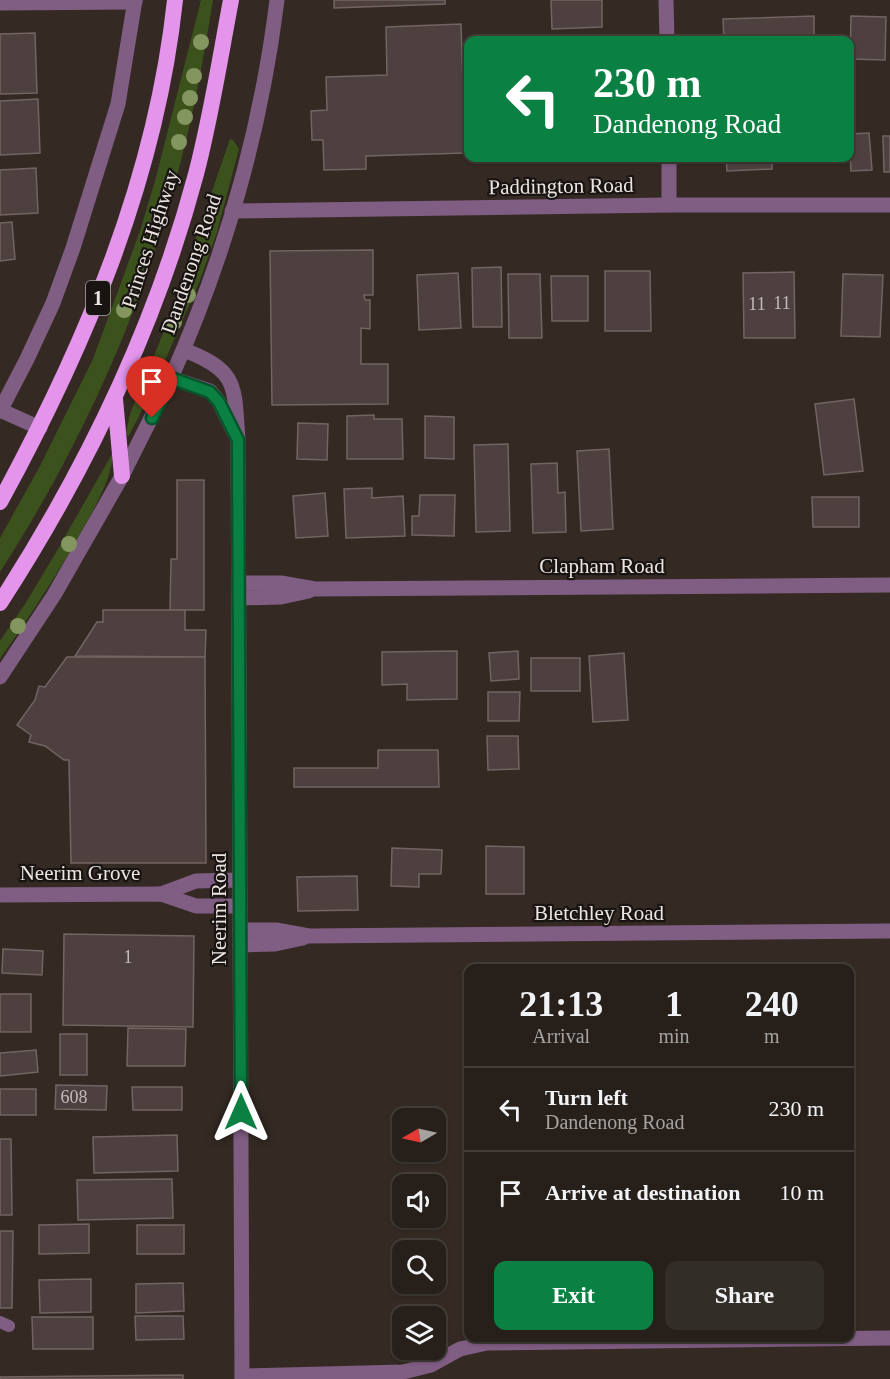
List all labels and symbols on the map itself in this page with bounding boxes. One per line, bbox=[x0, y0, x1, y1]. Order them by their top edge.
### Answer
street label: Princes Highway bbox=[116, 166, 184, 311]
street label: Paddington Road bbox=[488, 173, 634, 199]
street label: Dandenong Road bbox=[156, 190, 226, 337]
road number: 1 bbox=[86, 281, 110, 315]
house number: 11 bbox=[773, 293, 791, 313]
house number: 11 bbox=[748, 294, 766, 314]
pin bbox=[126, 356, 177, 418]
street label: Clapham Road bbox=[539, 554, 665, 578]
street label: Neerim Road bbox=[207, 852, 231, 965]
street label: Neerim Grove bbox=[20, 861, 140, 885]
street label: Bletchley Road bbox=[534, 901, 665, 925]
house number: 1 bbox=[124, 947, 133, 967]
position arrow bbox=[209, 1080, 273, 1144]
house number: 608 bbox=[61, 1087, 88, 1107]
north arrow bbox=[392, 1108, 446, 1162]

